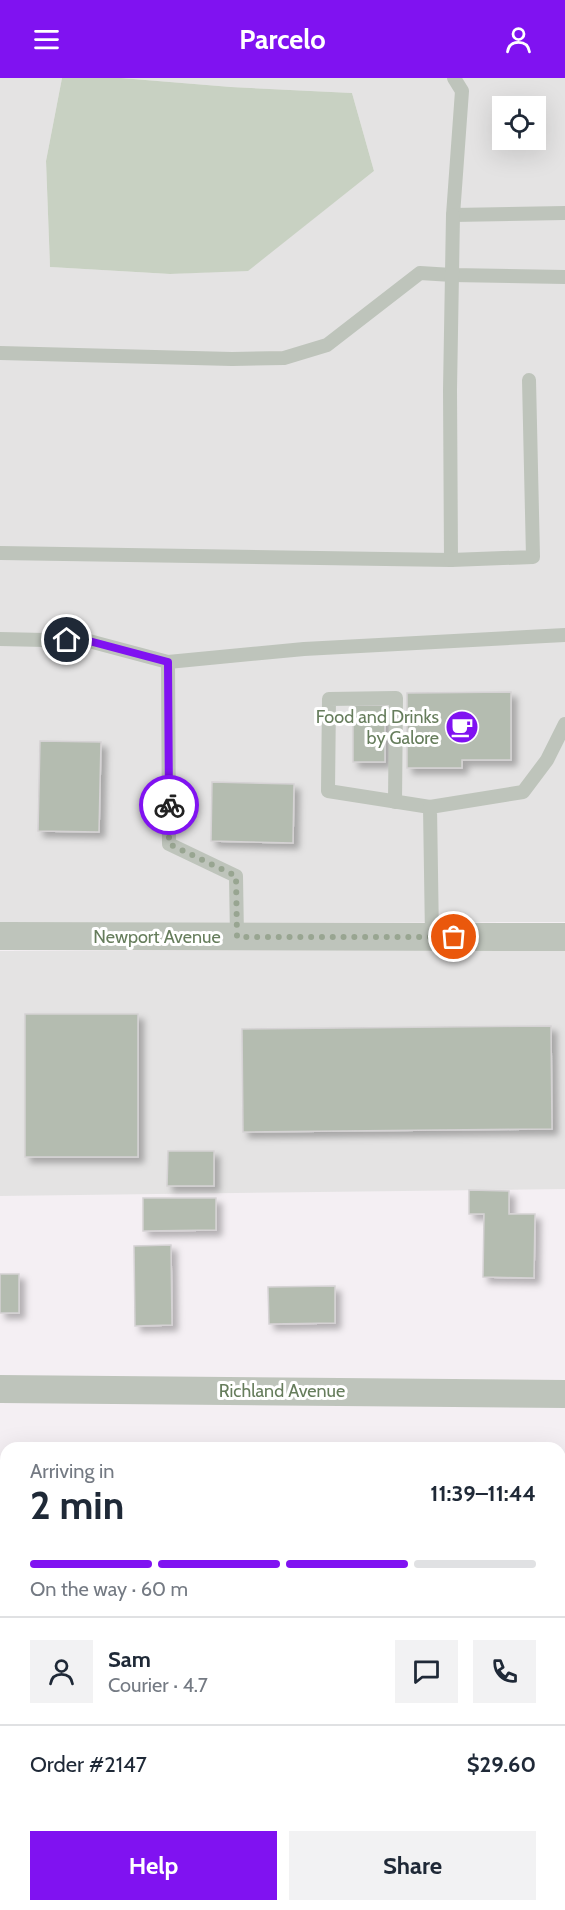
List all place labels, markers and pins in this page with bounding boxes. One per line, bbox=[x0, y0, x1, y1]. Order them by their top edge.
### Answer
pin bbox=[41, 614, 92, 665]
place label: Food and Drinks by Galore bbox=[316, 706, 439, 749]
cafe icon: Food and Drinks by Galore bbox=[444, 709, 480, 745]
pin bbox=[428, 911, 479, 962]

